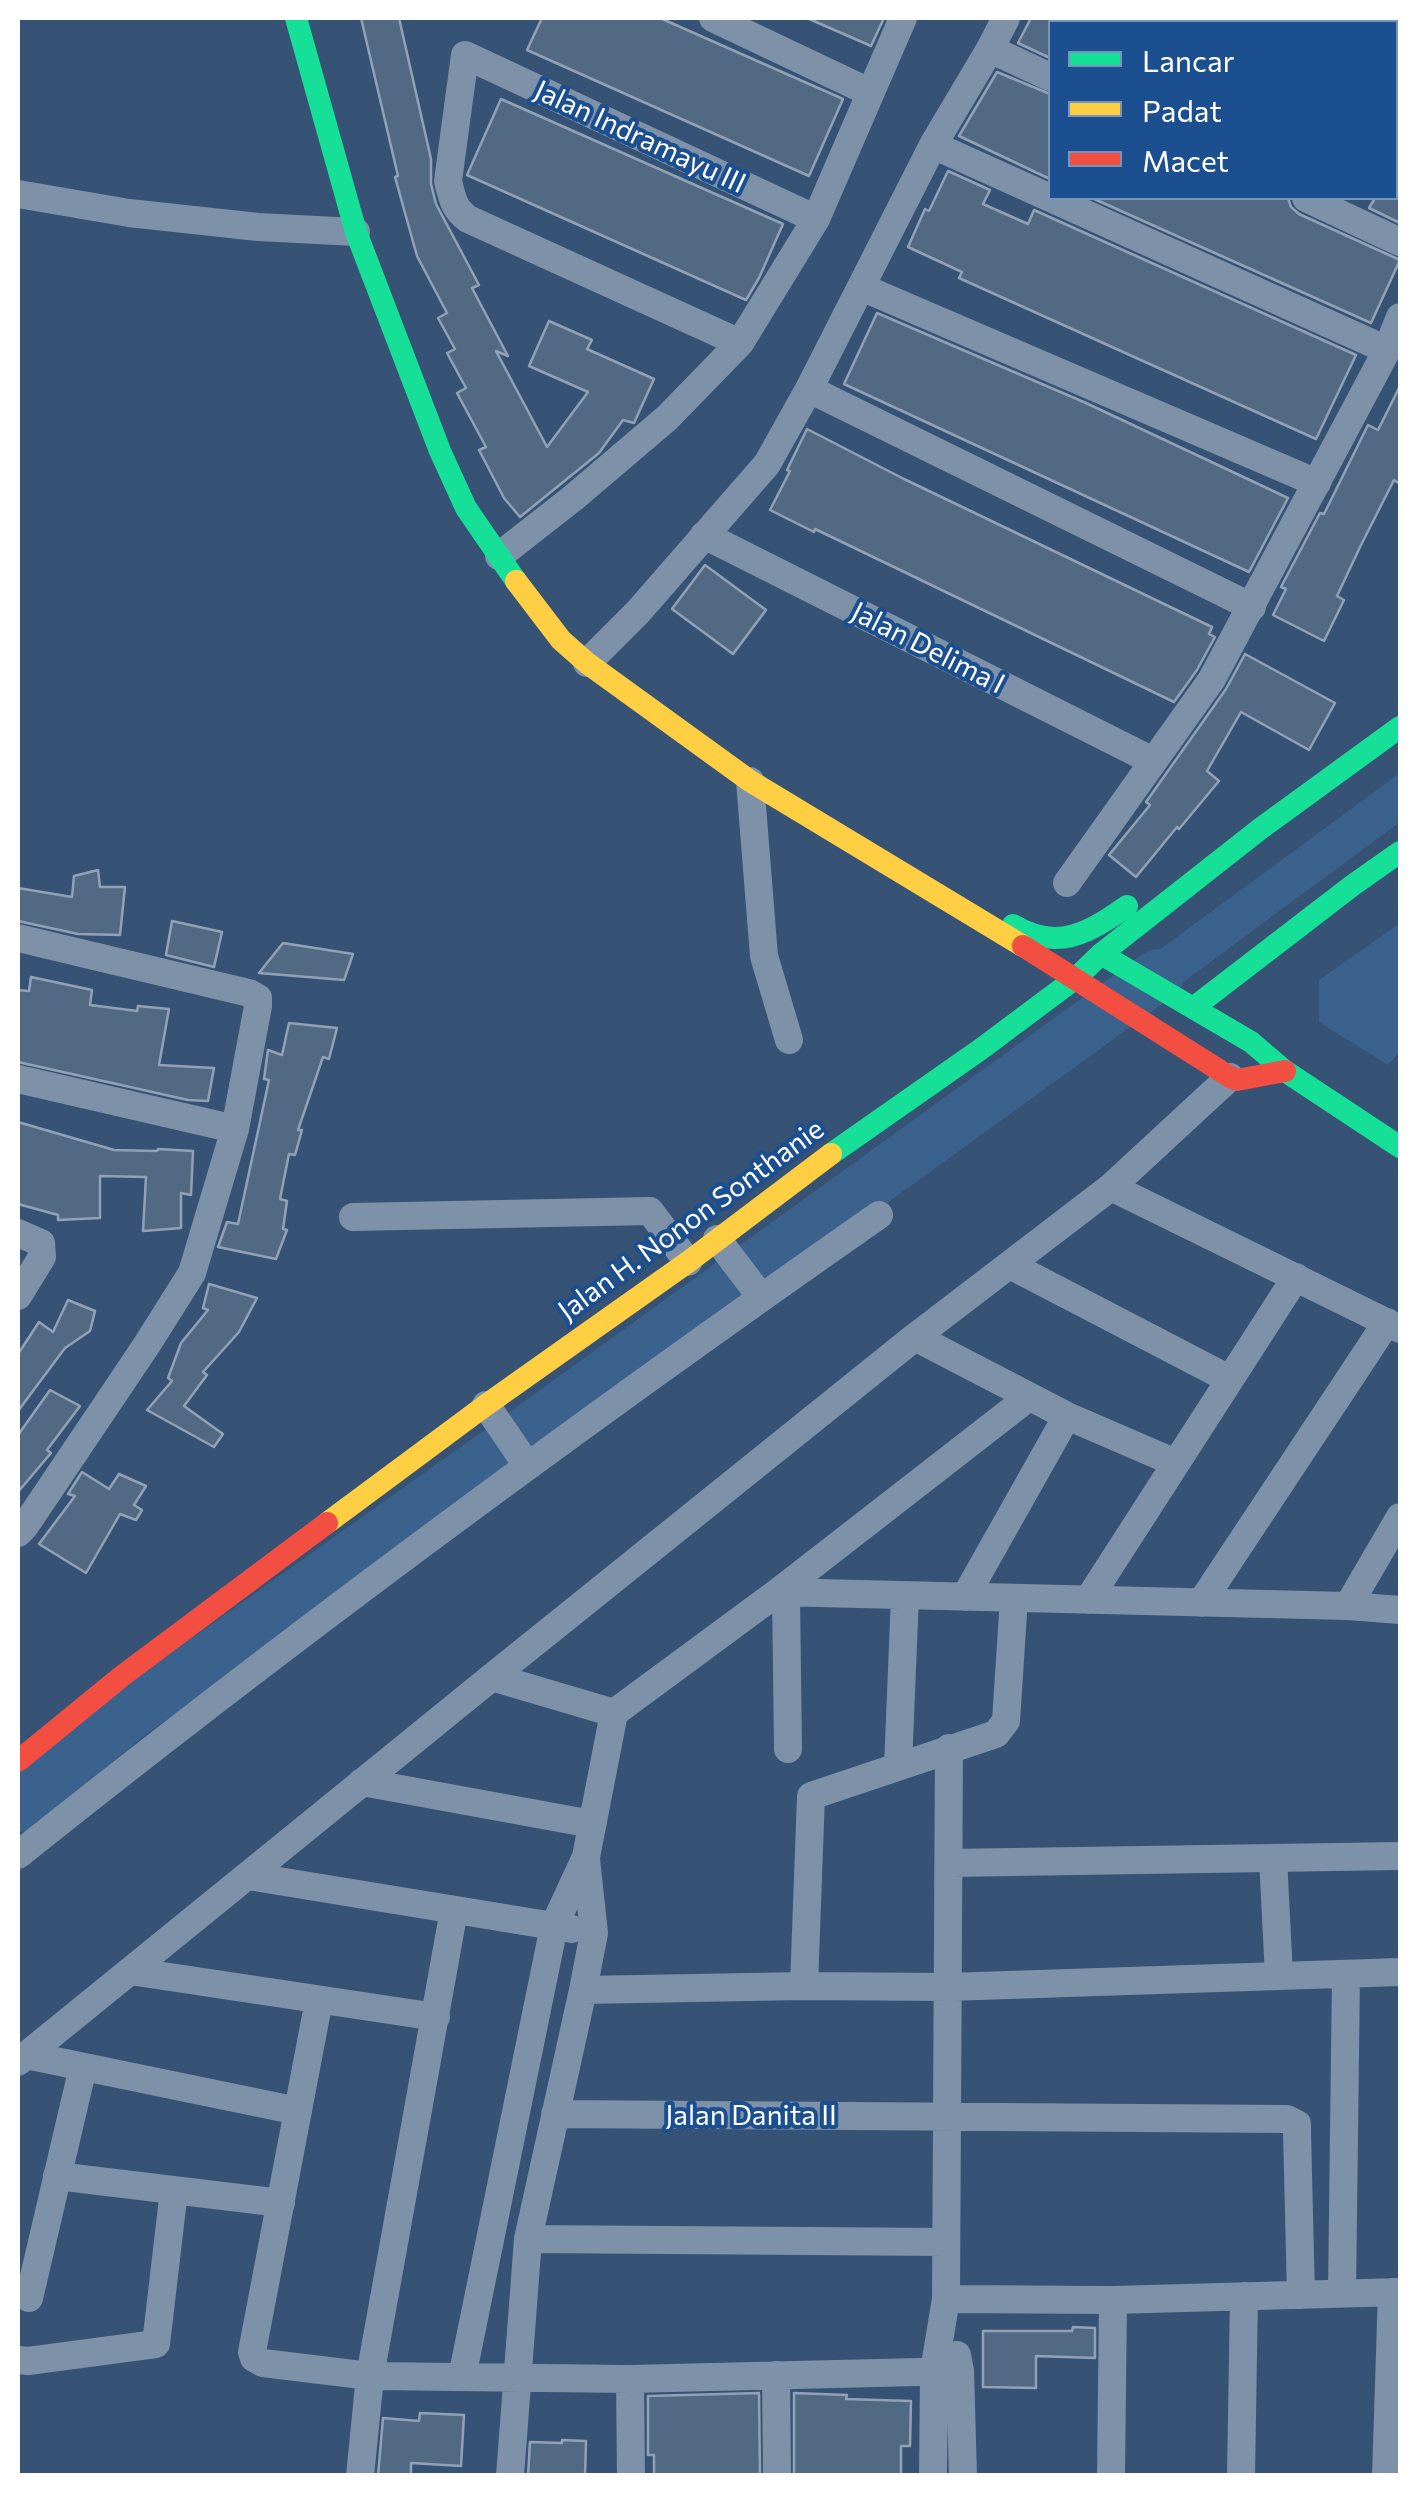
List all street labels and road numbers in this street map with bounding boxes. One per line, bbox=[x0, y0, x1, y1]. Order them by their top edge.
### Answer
street label: Jalan Indramayu III bbox=[529, 73, 751, 201]
street label: Jalan Delima I bbox=[846, 595, 1010, 701]
street label: Jalan H. Nonon Sonthanie bbox=[552, 1112, 830, 1328]
street label: Jalan Danita II bbox=[665, 2099, 837, 2133]

